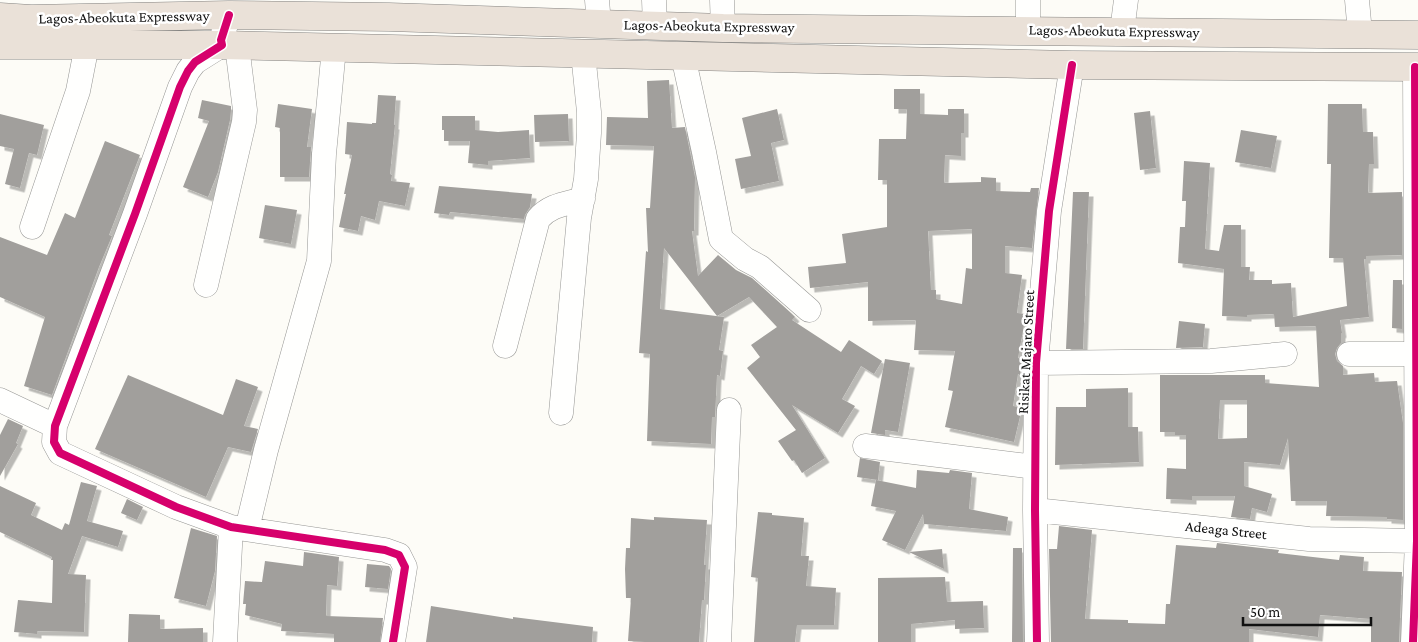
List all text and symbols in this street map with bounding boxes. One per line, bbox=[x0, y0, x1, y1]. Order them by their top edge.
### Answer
street label: Lagos-Abeokuta Expressway bbox=[38, 8, 210, 27]
street label: Lagos-Abeokuta Expressway bbox=[623, 17, 795, 36]
street label: Lagos-Abeokuta Expressway bbox=[1028, 22, 1200, 41]
street label: Risikat Majaro Street bbox=[1015, 289, 1038, 415]
street label: Adeaga Street bbox=[1184, 518, 1269, 543]
scale bar bbox=[1243, 594, 1370, 626]
text: 50 m bbox=[1250, 604, 1280, 620]

